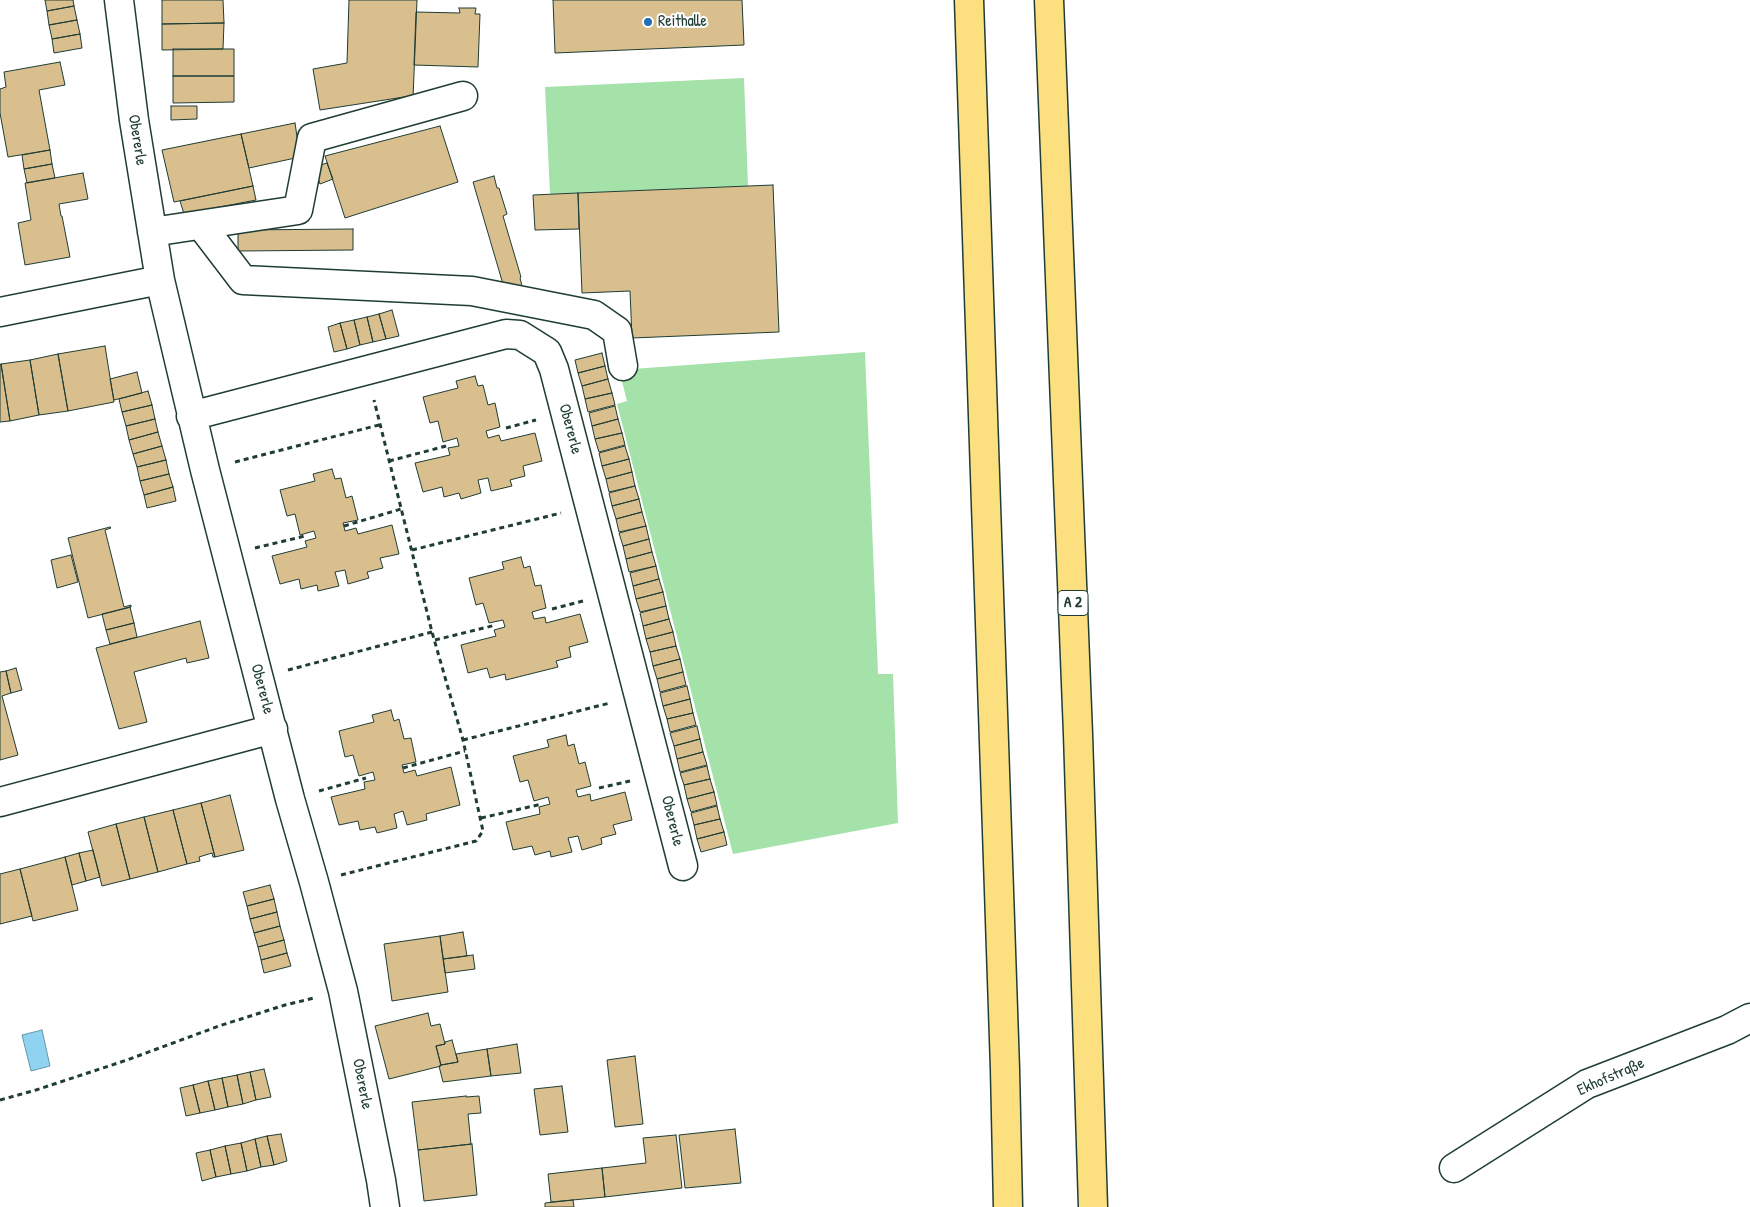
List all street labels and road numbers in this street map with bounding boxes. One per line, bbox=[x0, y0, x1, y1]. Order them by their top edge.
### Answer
street label: Obererle bbox=[124, 113, 150, 167]
street label: Obererle bbox=[554, 402, 586, 456]
road number: A 2 bbox=[1058, 590, 1088, 616]
street label: Obererle bbox=[246, 662, 278, 716]
street label: Obererle bbox=[656, 794, 688, 848]
street label: Ekhofstraße bbox=[1574, 1054, 1648, 1100]
street label: Obererle bbox=[348, 1057, 376, 1111]

